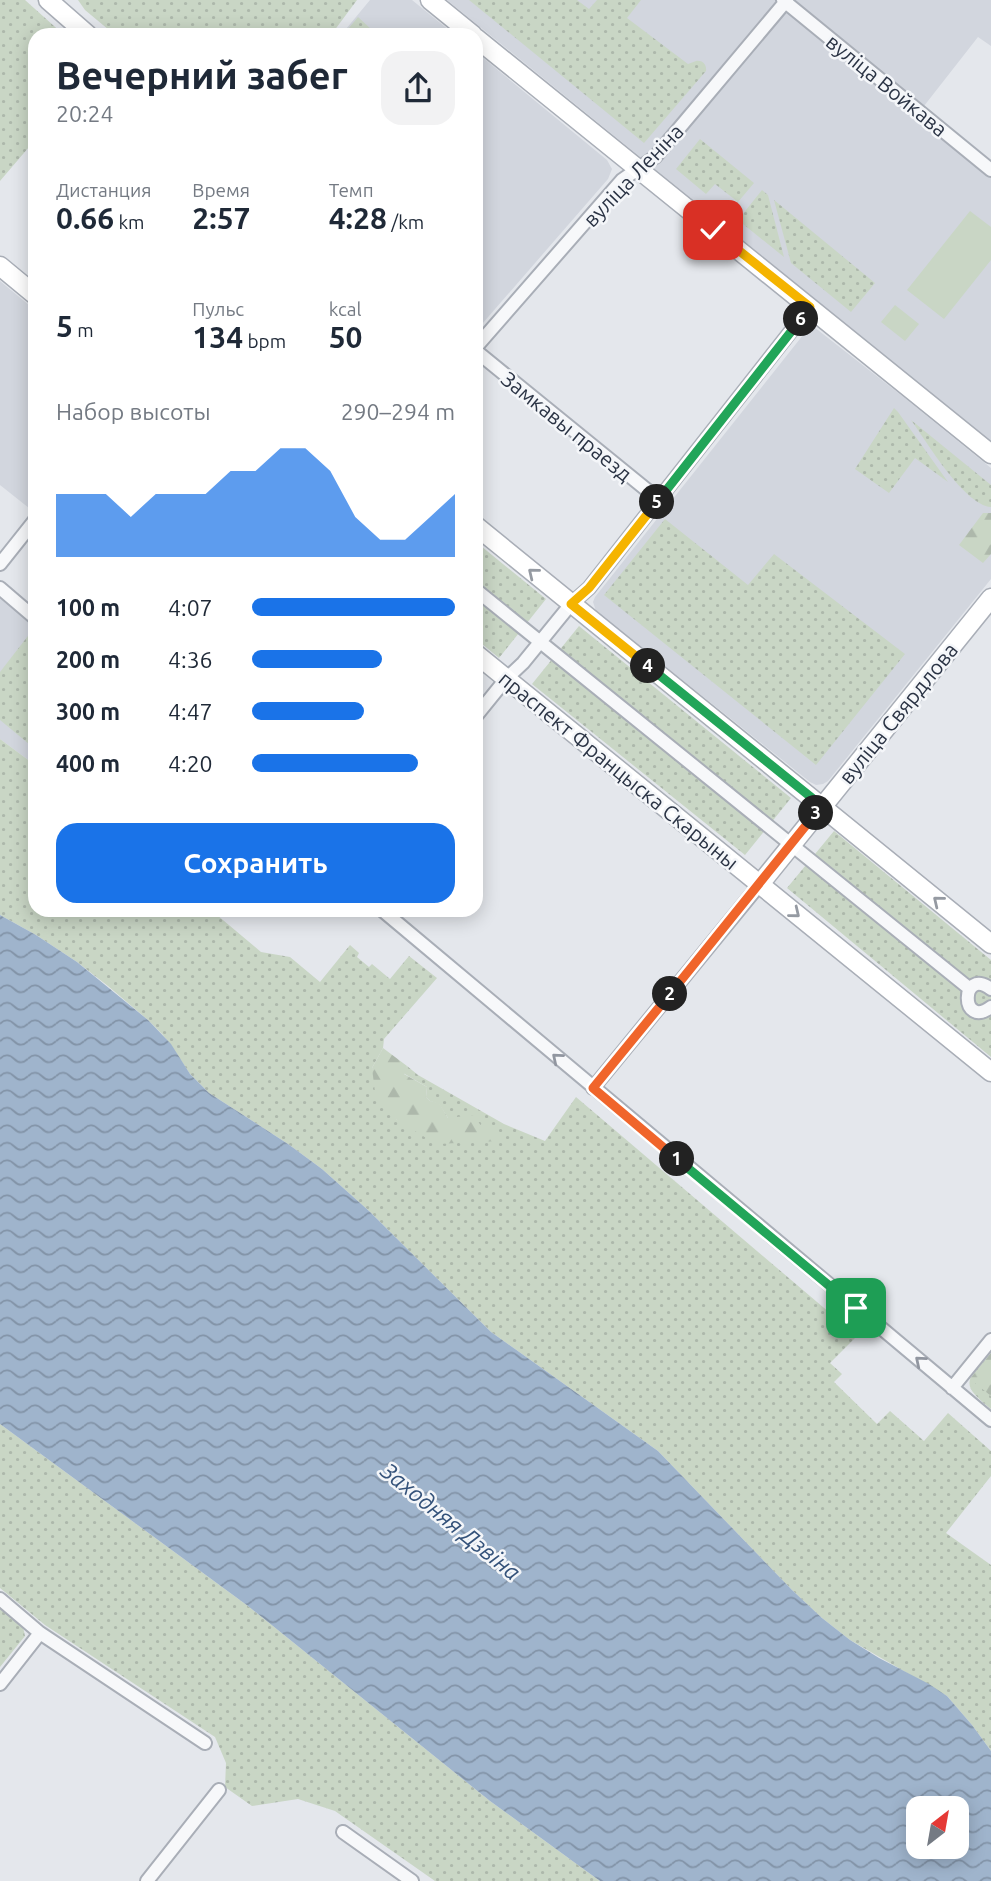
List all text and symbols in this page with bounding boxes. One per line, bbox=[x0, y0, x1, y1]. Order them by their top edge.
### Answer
street label: вуліца Войкава bbox=[822, 29, 952, 141]
button: share bbox=[381, 51, 455, 125]
text: Вечерний забег bbox=[56, 54, 348, 96]
text: 20:24 bbox=[56, 101, 114, 126]
street label: вуліца Леніна bbox=[578, 119, 688, 231]
text: Дистанция bbox=[56, 179, 151, 201]
text: Время bbox=[192, 179, 250, 201]
text: Темп bbox=[329, 179, 374, 201]
pin bbox=[683, 200, 743, 260]
text: 0.66 bbox=[56, 201, 114, 235]
text: 2:57 bbox=[192, 201, 250, 235]
text: 4:28 bbox=[329, 201, 387, 235]
text: km bbox=[114, 211, 144, 233]
text: /km bbox=[387, 211, 424, 233]
icon: check bbox=[694, 211, 732, 249]
text: Пульс bbox=[192, 298, 244, 320]
text: kcal bbox=[329, 298, 361, 320]
pin: 6 bbox=[784, 302, 818, 336]
text: 6 bbox=[795, 307, 806, 329]
text: 5 bbox=[56, 309, 73, 343]
text: m bbox=[73, 319, 94, 341]
text: 134 bbox=[192, 320, 243, 354]
text: 50 bbox=[329, 320, 363, 354]
text: bpm bbox=[243, 330, 286, 352]
street label: Замкавы праезд bbox=[497, 366, 637, 486]
text: Набор высоты bbox=[56, 399, 211, 424]
text: 290–294 m bbox=[341, 399, 455, 424]
pin: 5 bbox=[640, 484, 674, 520]
text: 5 bbox=[651, 490, 662, 512]
one-way arrow bbox=[528, 568, 540, 581]
text: 100 m bbox=[56, 595, 120, 620]
text: 4:07 bbox=[168, 595, 213, 620]
street label: вуліца Свярдлова bbox=[834, 638, 962, 788]
text: 200 m bbox=[56, 647, 120, 672]
text: 4:36 bbox=[168, 647, 213, 672]
pin: 4 bbox=[630, 648, 666, 684]
text: 4 bbox=[642, 654, 653, 676]
street label: праспект Францыска Скарыны bbox=[494, 666, 744, 874]
text: 300 m bbox=[56, 699, 120, 724]
text: 4:47 bbox=[168, 699, 213, 724]
text: 400 m bbox=[56, 751, 120, 776]
text: 4:20 bbox=[168, 751, 213, 776]
pin: 3 bbox=[798, 796, 834, 830]
text: 3 bbox=[810, 801, 821, 823]
button: Сохранить bbox=[56, 823, 455, 903]
one-way arrow bbox=[934, 896, 946, 909]
one-way arrow bbox=[788, 905, 800, 918]
pin: 2 bbox=[652, 976, 688, 1012]
text: 2 bbox=[664, 982, 675, 1004]
one-way arrow bbox=[552, 1054, 565, 1066]
pin: 1 bbox=[660, 1142, 694, 1176]
text: 1 bbox=[671, 1147, 682, 1169]
pin bbox=[826, 1278, 886, 1338]
icon: arrive bbox=[837, 1289, 875, 1327]
one-way arrow bbox=[915, 1357, 928, 1369]
water label: Заходняя Дзвіна bbox=[376, 1457, 525, 1585]
north arrow bbox=[906, 1796, 970, 1858]
map controls bbox=[906, 1796, 969, 1859]

